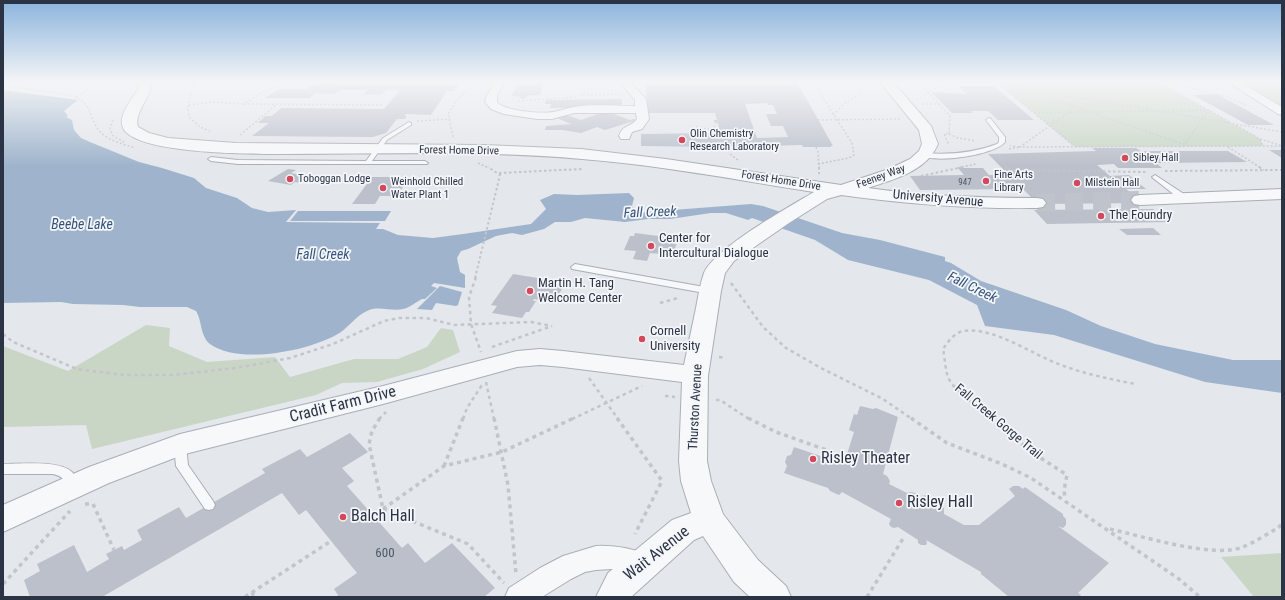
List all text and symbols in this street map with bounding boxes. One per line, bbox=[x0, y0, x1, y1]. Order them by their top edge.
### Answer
place label: Olin Chemistry Research Laboratory bbox=[690, 127, 779, 153]
marker: Olin Chemistry Research Laboratory bbox=[677, 135, 687, 145]
street label: Forest Home Drive bbox=[419, 144, 499, 158]
place label: Sibley Hall bbox=[1133, 151, 1179, 165]
marker: Sibley Hall bbox=[1120, 153, 1130, 163]
street label: Feeney Way bbox=[855, 162, 907, 192]
street label: Forest Home Drive bbox=[740, 168, 822, 194]
place label: Fine Arts Library bbox=[994, 168, 1033, 194]
place label: Toboggan Lodge bbox=[298, 172, 370, 186]
marker: Toboggan Lodge bbox=[285, 174, 295, 184]
place label: Weinhold Chilled Water Plant 1 bbox=[391, 175, 463, 201]
marker: Fine Arts Library bbox=[981, 176, 991, 186]
place label: Milstein Hall bbox=[1085, 176, 1139, 190]
house number: 947 bbox=[958, 178, 972, 188]
marker: Milstein Hall bbox=[1072, 178, 1082, 188]
marker: Weinhold Chilled Water Plant 1 bbox=[378, 183, 388, 193]
street label: University Avenue bbox=[892, 187, 984, 211]
water label: Fall Creek bbox=[623, 204, 677, 222]
place label: The Foundry bbox=[1109, 208, 1172, 224]
marker: The Foundry bbox=[1096, 211, 1106, 221]
water label: Beebe Lake bbox=[51, 217, 113, 233]
place label: Center for Intercultural Dialogue bbox=[659, 231, 769, 262]
marker: Center for Intercultural Dialogue bbox=[646, 241, 656, 251]
water label: Fall Creek bbox=[297, 247, 349, 263]
water label: Fall Creek bbox=[945, 269, 999, 307]
place label: Martin H. Tang Welcome Center bbox=[538, 276, 622, 307]
marker: Martin H. Tang Welcome Center bbox=[525, 286, 535, 296]
place label: Cornell University bbox=[650, 324, 700, 355]
marker: Cornell University bbox=[637, 334, 647, 344]
street label: Thurston Avenue bbox=[686, 364, 706, 450]
street label: Fall Creek Gorge Trail bbox=[951, 381, 1045, 463]
street label: Cradit Farm Drive bbox=[288, 383, 398, 427]
place label: Risley Theater bbox=[821, 449, 910, 469]
marker: Risley Theater bbox=[808, 454, 818, 464]
place label: Risley Hall bbox=[907, 493, 973, 513]
marker: Risley Hall bbox=[894, 498, 904, 508]
place label: Balch Hall bbox=[351, 507, 415, 527]
marker: Balch Hall bbox=[338, 512, 348, 522]
street label: Wait Avenue bbox=[620, 523, 694, 585]
house number: 600 bbox=[375, 546, 395, 562]

